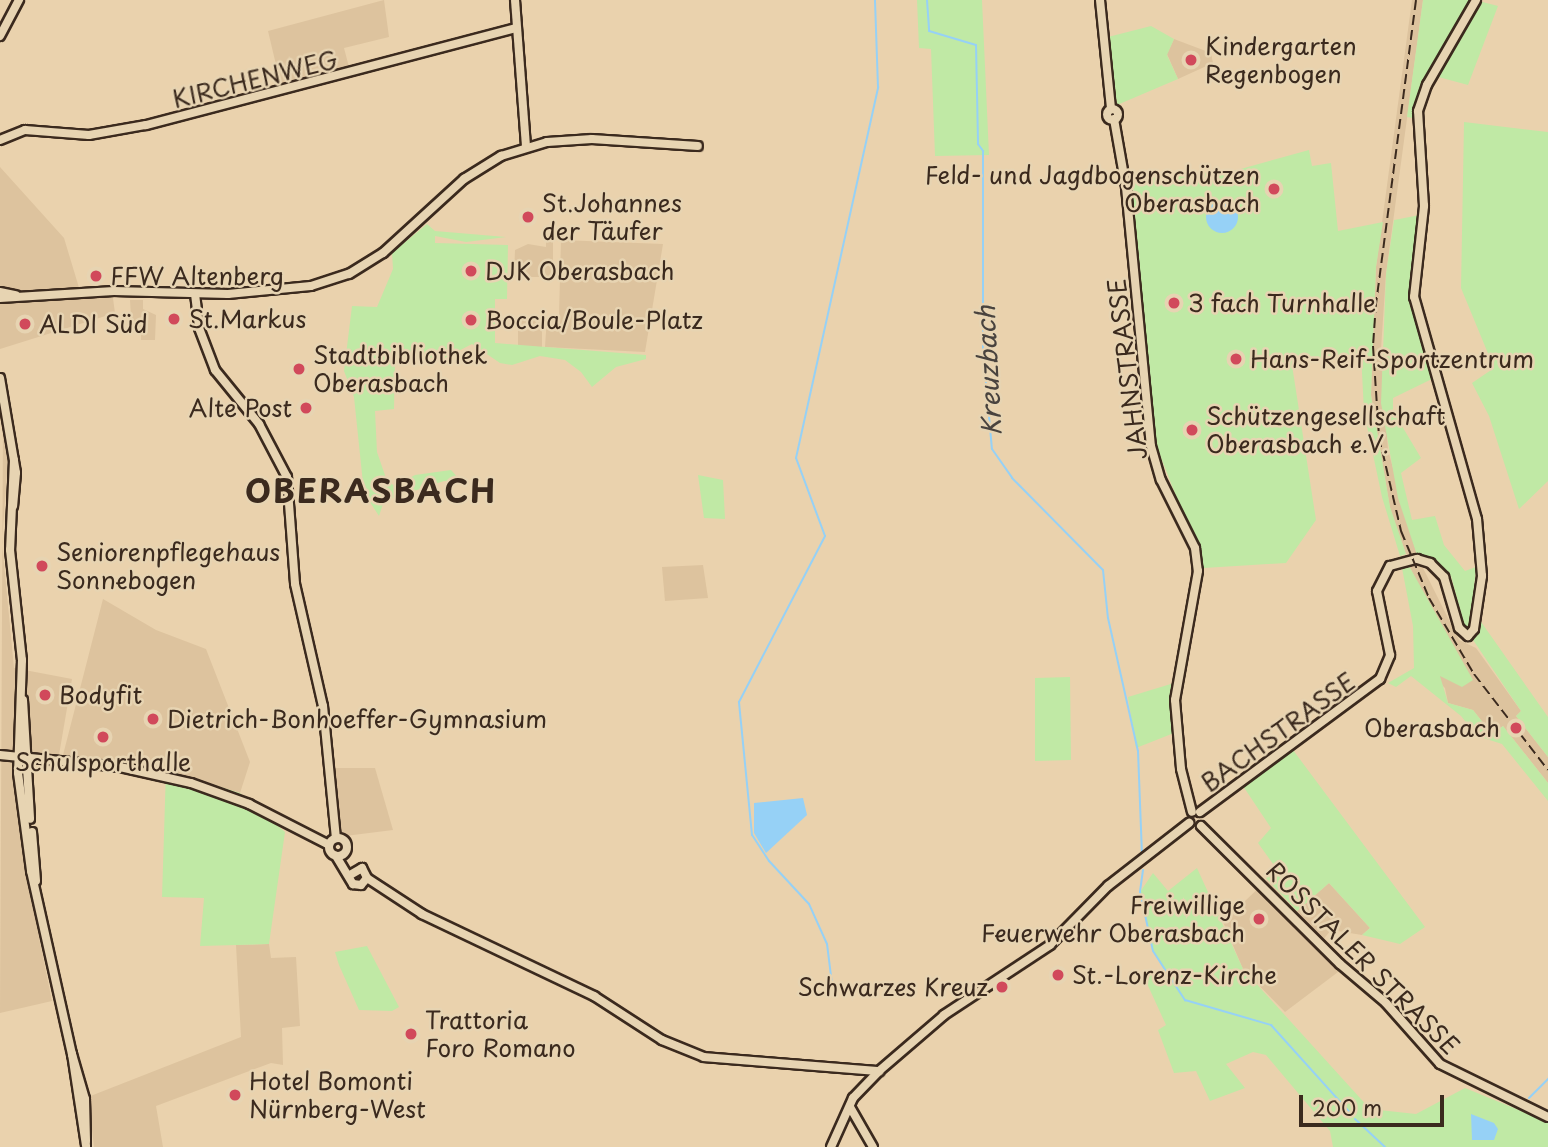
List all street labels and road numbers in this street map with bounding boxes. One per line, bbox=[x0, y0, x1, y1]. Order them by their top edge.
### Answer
street label: KIRCHENWEG bbox=[169, 45, 341, 113]
street label: JAHNSTRASSE bbox=[1102, 277, 1152, 461]
street label: BACHSTRASSE bbox=[1195, 666, 1361, 798]
street label: ROSSTALER STRASSE bbox=[1260, 855, 1466, 1061]

